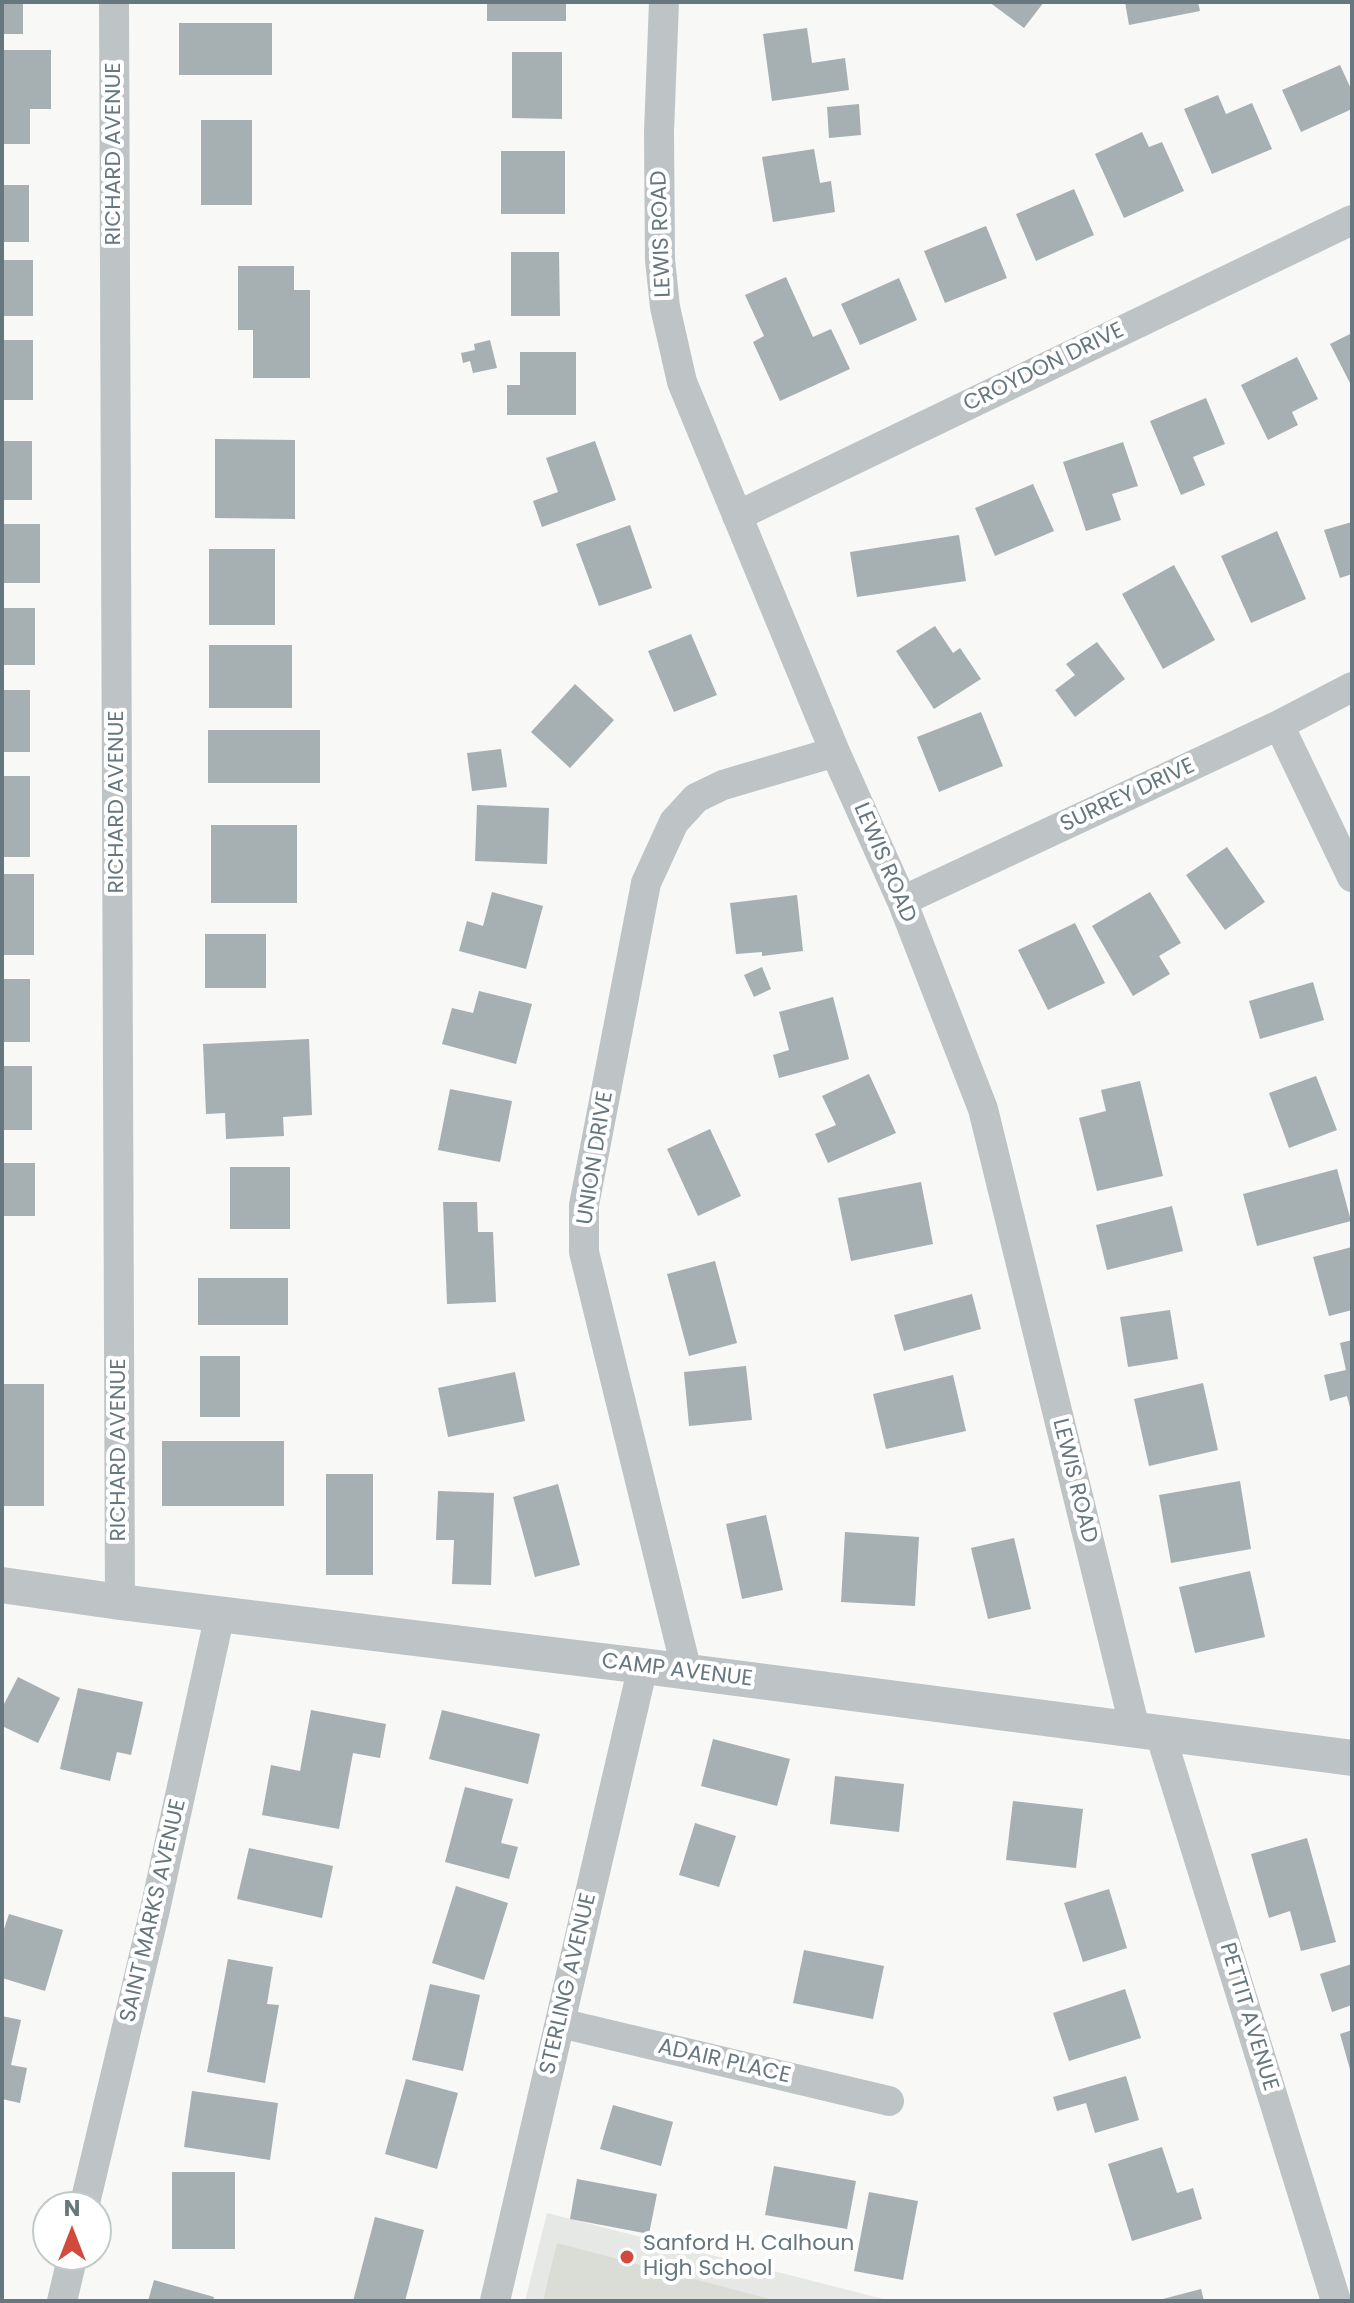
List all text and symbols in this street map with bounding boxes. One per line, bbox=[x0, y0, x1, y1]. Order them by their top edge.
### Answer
street label: RICHARD AVENUE bbox=[101, 62, 127, 246]
street label: LEWIS ROAD bbox=[647, 170, 677, 298]
street label: CROYDON DRIVE bbox=[959, 318, 1129, 418]
street label: RICHARD AVENUE bbox=[104, 710, 130, 894]
street label: SURREY DRIVE bbox=[1057, 753, 1199, 839]
street label: LEWIS ROAD bbox=[847, 799, 921, 927]
street label: UNION DRIVE bbox=[572, 1089, 620, 1227]
street label: RICHARD AVENUE bbox=[106, 1358, 132, 1542]
street label: LEWIS ROAD bbox=[1046, 1416, 1102, 1546]
street label: CAMP AVENUE bbox=[600, 1649, 754, 1693]
street label: SAINT MARKS AVENUE bbox=[115, 1797, 193, 2025]
street label: STERLING AVENUE bbox=[535, 1891, 603, 2077]
street label: PETTIT AVENUE bbox=[1213, 1940, 1283, 2094]
street label: ADAIR PLACE bbox=[655, 2034, 793, 2090]
north arrow bbox=[32, 2191, 112, 2271]
text: N bbox=[64, 2193, 80, 2224]
place label: Sanford H. Calhoun High School bbox=[643, 2231, 854, 2282]
marker: Sanford H. Calhoun High School bbox=[618, 2248, 636, 2266]

